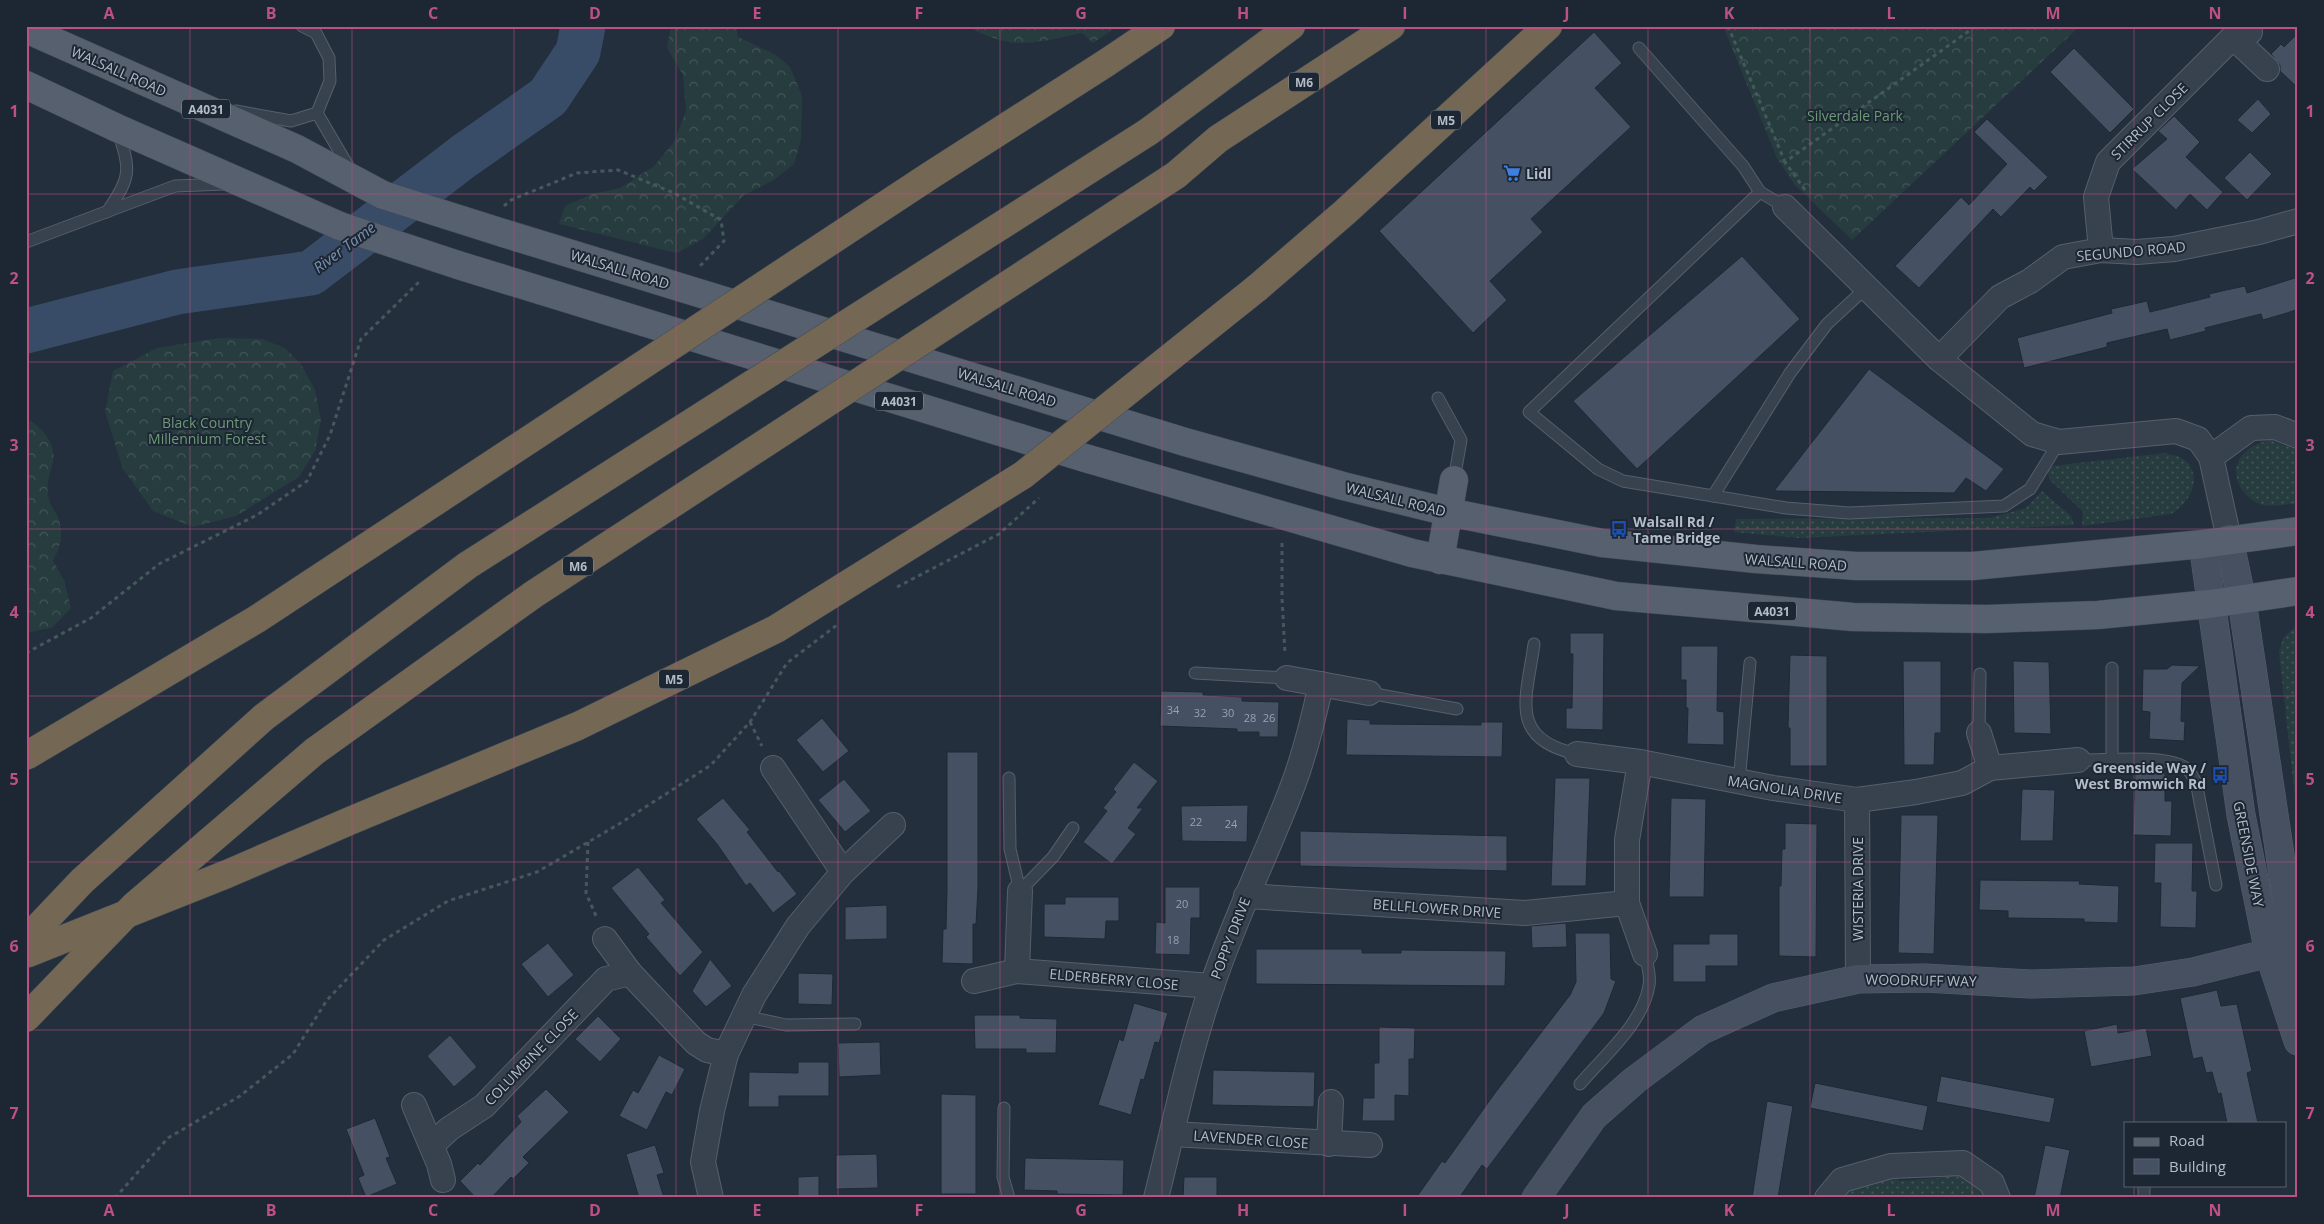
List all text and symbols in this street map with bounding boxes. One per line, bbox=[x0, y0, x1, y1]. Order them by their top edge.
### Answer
text: A bbox=[103, 2, 115, 24]
text: B bbox=[266, 2, 276, 24]
text: C bbox=[428, 2, 438, 24]
text: D bbox=[589, 2, 601, 24]
text: E bbox=[753, 2, 762, 24]
text: F bbox=[915, 2, 923, 24]
text: G bbox=[1075, 2, 1087, 24]
text: H bbox=[1237, 2, 1249, 24]
text: I bbox=[1402, 2, 1408, 24]
text: J bbox=[1562, 2, 1570, 24]
text: K bbox=[1724, 2, 1735, 24]
text: L bbox=[1886, 2, 1896, 24]
text: M bbox=[2045, 2, 2061, 24]
text: N bbox=[2208, 2, 2222, 24]
street label: WALSALL ROAD bbox=[68, 41, 170, 101]
road number: M6 bbox=[1289, 72, 1319, 91]
street label: STIRRUP CLOSE bbox=[2106, 78, 2192, 164]
text: 1 bbox=[9, 100, 19, 122]
road number: A4031 bbox=[182, 100, 230, 118]
text: 1 bbox=[2305, 100, 2315, 122]
park label: Silverdale Park bbox=[1807, 106, 1904, 125]
road number: M5 bbox=[1431, 110, 1461, 130]
supermarket icon: Lidl bbox=[1502, 163, 1522, 183]
place label: Lidl bbox=[1526, 164, 1551, 183]
water label: River Tame bbox=[309, 217, 380, 277]
street label: SEGUNDO ROAD bbox=[2076, 237, 2186, 265]
street label: WALSALL ROAD bbox=[568, 245, 672, 293]
text: 2 bbox=[9, 267, 19, 289]
text: 2 bbox=[2305, 267, 2315, 289]
street label: WALSALL ROAD bbox=[955, 363, 1059, 411]
road number: A4031 bbox=[875, 392, 923, 411]
park label: Black Country Millennium Forest bbox=[148, 413, 266, 448]
text: 3 bbox=[9, 434, 19, 456]
text: 3 bbox=[2305, 434, 2315, 456]
street label: WALSALL ROAD bbox=[1344, 477, 1448, 521]
place label: Walsall Rd / Tame Bridge bbox=[1633, 512, 1720, 547]
bus stop icon: Walsall Rd / Tame Bridge bbox=[1609, 519, 1629, 539]
street label: WALSALL ROAD bbox=[1744, 549, 1848, 575]
road number: M6 bbox=[563, 556, 593, 576]
text: 4 bbox=[9, 601, 19, 623]
text: 4 bbox=[2305, 601, 2315, 623]
road number: A4031 bbox=[1748, 602, 1796, 620]
road number: M5 bbox=[659, 670, 689, 689]
house number: 34 bbox=[1167, 702, 1180, 717]
house number: 32 bbox=[1194, 705, 1206, 720]
house number: 30 bbox=[1222, 705, 1234, 720]
house number: 28 bbox=[1244, 710, 1256, 725]
house number: 26 bbox=[1263, 710, 1275, 725]
place label: Greenside Way / West Bromwich Rd bbox=[2075, 758, 2206, 793]
bus stop icon: Greenside Way / West Bromwich Rd bbox=[2210, 765, 2230, 785]
text: 5 bbox=[9, 768, 19, 790]
text: 5 bbox=[2305, 768, 2315, 790]
street label: MAGNOLIA DRIVE bbox=[1726, 771, 1844, 807]
street label: GREENSIDE WAY bbox=[2229, 799, 2269, 909]
house number: 22 bbox=[1190, 814, 1202, 829]
house number: 24 bbox=[1225, 816, 1238, 831]
street label: WISTERIA DRIVE bbox=[1848, 837, 1867, 941]
street label: POPPY DRIVE bbox=[1206, 894, 1254, 982]
street label: BELLFLOWER DRIVE bbox=[1372, 894, 1502, 922]
house number: 20 bbox=[1176, 896, 1188, 911]
house number: 18 bbox=[1167, 932, 1179, 947]
text: 6 bbox=[9, 935, 19, 957]
text: 6 bbox=[2305, 935, 2315, 957]
street label: ELDERBERRY CLOSE bbox=[1049, 964, 1179, 994]
street label: WOODRUFF WAY bbox=[1865, 970, 1977, 990]
street label: COLUMBINE CLOSE bbox=[480, 1005, 582, 1109]
text: 7 bbox=[9, 1102, 19, 1124]
text: 7 bbox=[2305, 1102, 2315, 1124]
legend bbox=[2124, 1122, 2286, 1186]
street label: LAVENDER CLOSE bbox=[1193, 1125, 1309, 1153]
text: Road bbox=[2169, 1130, 2205, 1150]
text: Building bbox=[2169, 1156, 2226, 1176]
text: A bbox=[103, 1199, 115, 1221]
text: B bbox=[266, 1199, 276, 1221]
text: C bbox=[428, 1199, 438, 1221]
text: D bbox=[589, 1199, 601, 1221]
text: E bbox=[753, 1199, 762, 1221]
text: F bbox=[915, 1199, 923, 1221]
text: G bbox=[1075, 1199, 1087, 1221]
text: H bbox=[1237, 1199, 1249, 1221]
text: I bbox=[1402, 1199, 1408, 1221]
text: J bbox=[1562, 1199, 1570, 1221]
text: K bbox=[1724, 1199, 1735, 1221]
text: L bbox=[1886, 1199, 1896, 1221]
text: M bbox=[2045, 1199, 2061, 1221]
text: N bbox=[2208, 1199, 2222, 1221]

